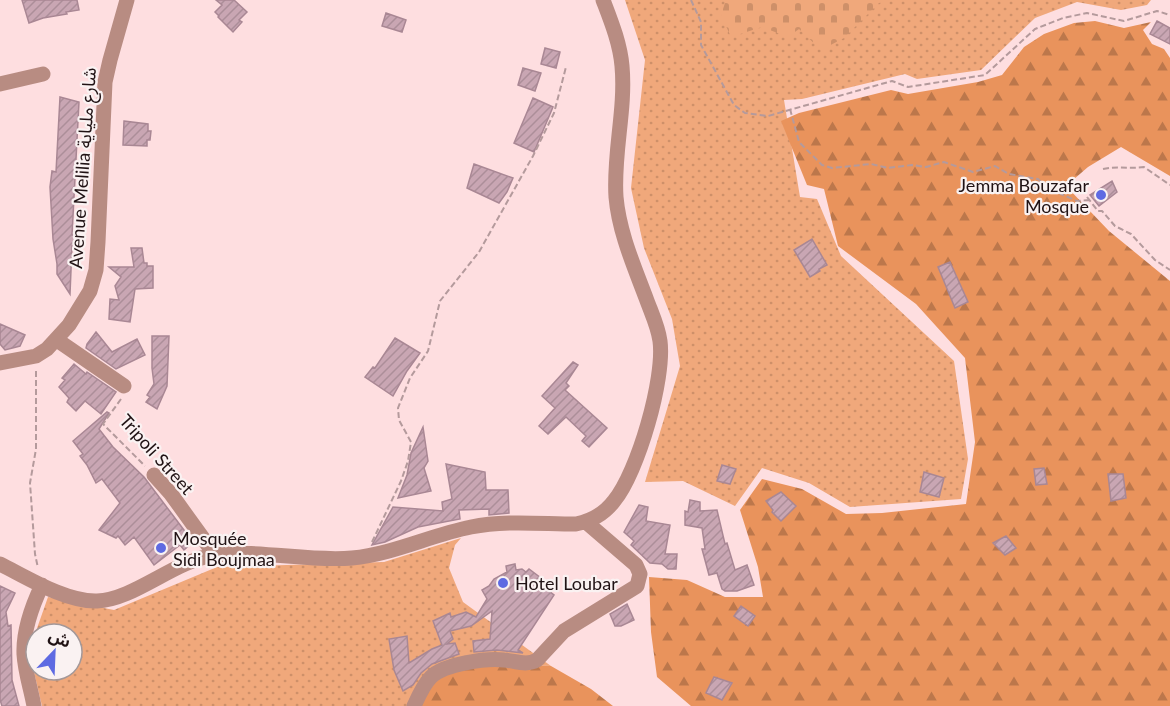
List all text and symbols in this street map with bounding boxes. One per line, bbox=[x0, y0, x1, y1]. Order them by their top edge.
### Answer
street label: Avenue Melilia شارع ملياية bbox=[64, 67, 104, 270]
place label: Jemma Bouzafar Mosque bbox=[959, 174, 1089, 217]
marker: Jemma Bouzafar Mosque bbox=[1094, 188, 1108, 202]
street label: Tripoli Street bbox=[115, 409, 199, 499]
place label: Mosquée Sidi Boujmaa bbox=[173, 527, 275, 570]
marker: Mosquée Sidi Boujmaa bbox=[154, 541, 168, 555]
place label: Hotel Loubar bbox=[515, 572, 618, 594]
marker: Hotel Loubar bbox=[496, 576, 510, 590]
north arrow bbox=[24, 622, 84, 682]
text: ش bbox=[46, 625, 74, 652]

